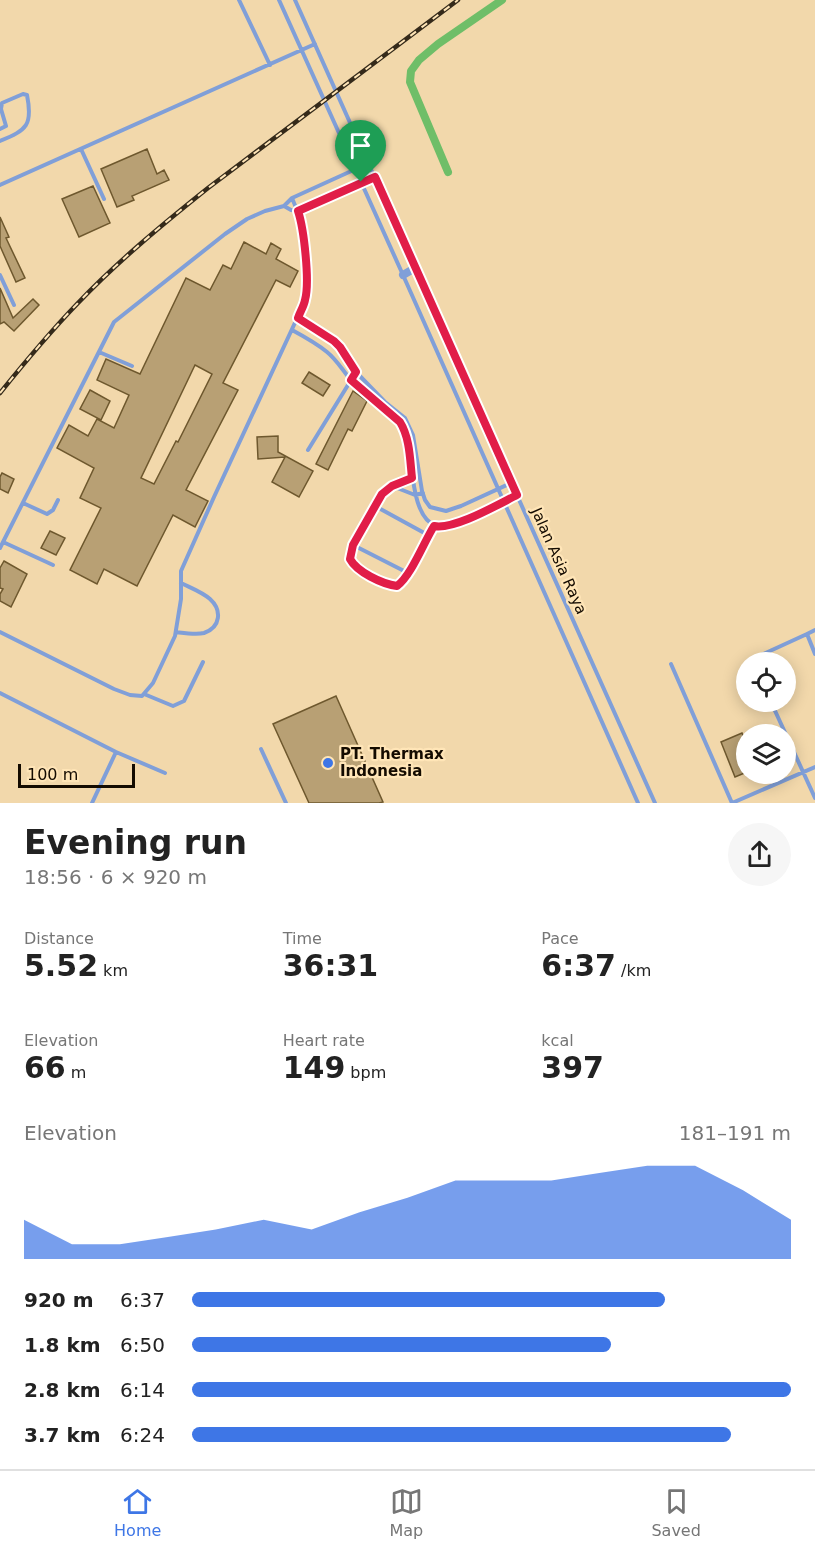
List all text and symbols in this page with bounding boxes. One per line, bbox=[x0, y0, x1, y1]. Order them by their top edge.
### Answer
pin bbox=[335, 120, 386, 182]
icon: arrive bbox=[344, 129, 377, 162]
street label: Jalan Asia Raya bbox=[527, 504, 591, 617]
map controls bbox=[736, 652, 796, 784]
button: locate bbox=[736, 652, 796, 712]
button: layers bbox=[736, 724, 796, 784]
place label: PT. Thermax Indonesia bbox=[340, 745, 444, 780]
marker: PT. Thermax Indonesia bbox=[321, 756, 335, 770]
scale bar bbox=[18, 761, 135, 788]
text: 100 m bbox=[27, 765, 78, 784]
text: Evening run bbox=[24, 823, 247, 862]
button: share bbox=[728, 823, 791, 886]
text: 18:56 · 6 × 920 m bbox=[24, 865, 207, 889]
text: Distance bbox=[24, 929, 94, 948]
text: Time bbox=[283, 929, 322, 948]
text: Pace bbox=[541, 929, 579, 948]
text: 5.52 bbox=[24, 948, 98, 983]
text: 36:31 bbox=[283, 948, 378, 983]
text: 6:37 bbox=[541, 948, 616, 983]
text: km bbox=[98, 961, 128, 980]
text: /km bbox=[616, 961, 651, 980]
text: Elevation bbox=[24, 1031, 98, 1050]
text: Heart rate bbox=[283, 1031, 365, 1050]
text: kcal bbox=[541, 1031, 574, 1050]
text: 66 bbox=[24, 1050, 66, 1085]
text: 149 bbox=[283, 1050, 345, 1085]
text: 397 bbox=[541, 1050, 604, 1085]
text: m bbox=[66, 1063, 86, 1082]
text: bpm bbox=[345, 1063, 386, 1082]
text: Elevation bbox=[24, 1121, 117, 1145]
text: 181–191 m bbox=[679, 1121, 791, 1145]
text: 920 m bbox=[24, 1288, 94, 1312]
text: 6:37 bbox=[120, 1288, 165, 1312]
text: 1.8 km bbox=[24, 1333, 101, 1357]
text: 6:50 bbox=[120, 1333, 165, 1357]
text: 2.8 km bbox=[24, 1378, 101, 1402]
text: 6:14 bbox=[120, 1378, 165, 1402]
text: 3.7 km bbox=[24, 1423, 101, 1447]
text: 6:24 bbox=[120, 1423, 165, 1447]
tab: Home bbox=[114, 1485, 161, 1540]
tab: Map bbox=[390, 1485, 423, 1540]
tab: Saved bbox=[651, 1485, 701, 1540]

